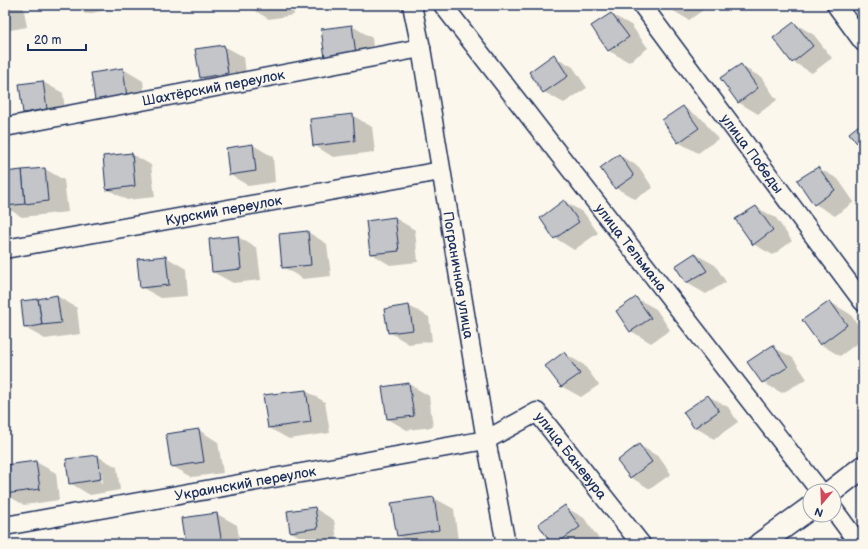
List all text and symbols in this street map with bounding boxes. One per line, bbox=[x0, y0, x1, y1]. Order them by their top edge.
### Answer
scale bar bbox=[28, 26, 86, 52]
text: 20 m bbox=[34, 33, 61, 48]
street label: Шахтёрский переулок bbox=[141, 66, 287, 110]
street label: улица Победы bbox=[717, 111, 787, 197]
street label: Курский переулок bbox=[164, 192, 284, 229]
street label: улица Тельмана bbox=[591, 200, 671, 296]
street label: Пограничная улица bbox=[439, 210, 477, 341]
street label: улица Баневура bbox=[531, 409, 611, 503]
street label: Украинский переулок bbox=[173, 462, 318, 505]
north arrow bbox=[802, 483, 842, 523]
text: N bbox=[813, 504, 825, 519]

